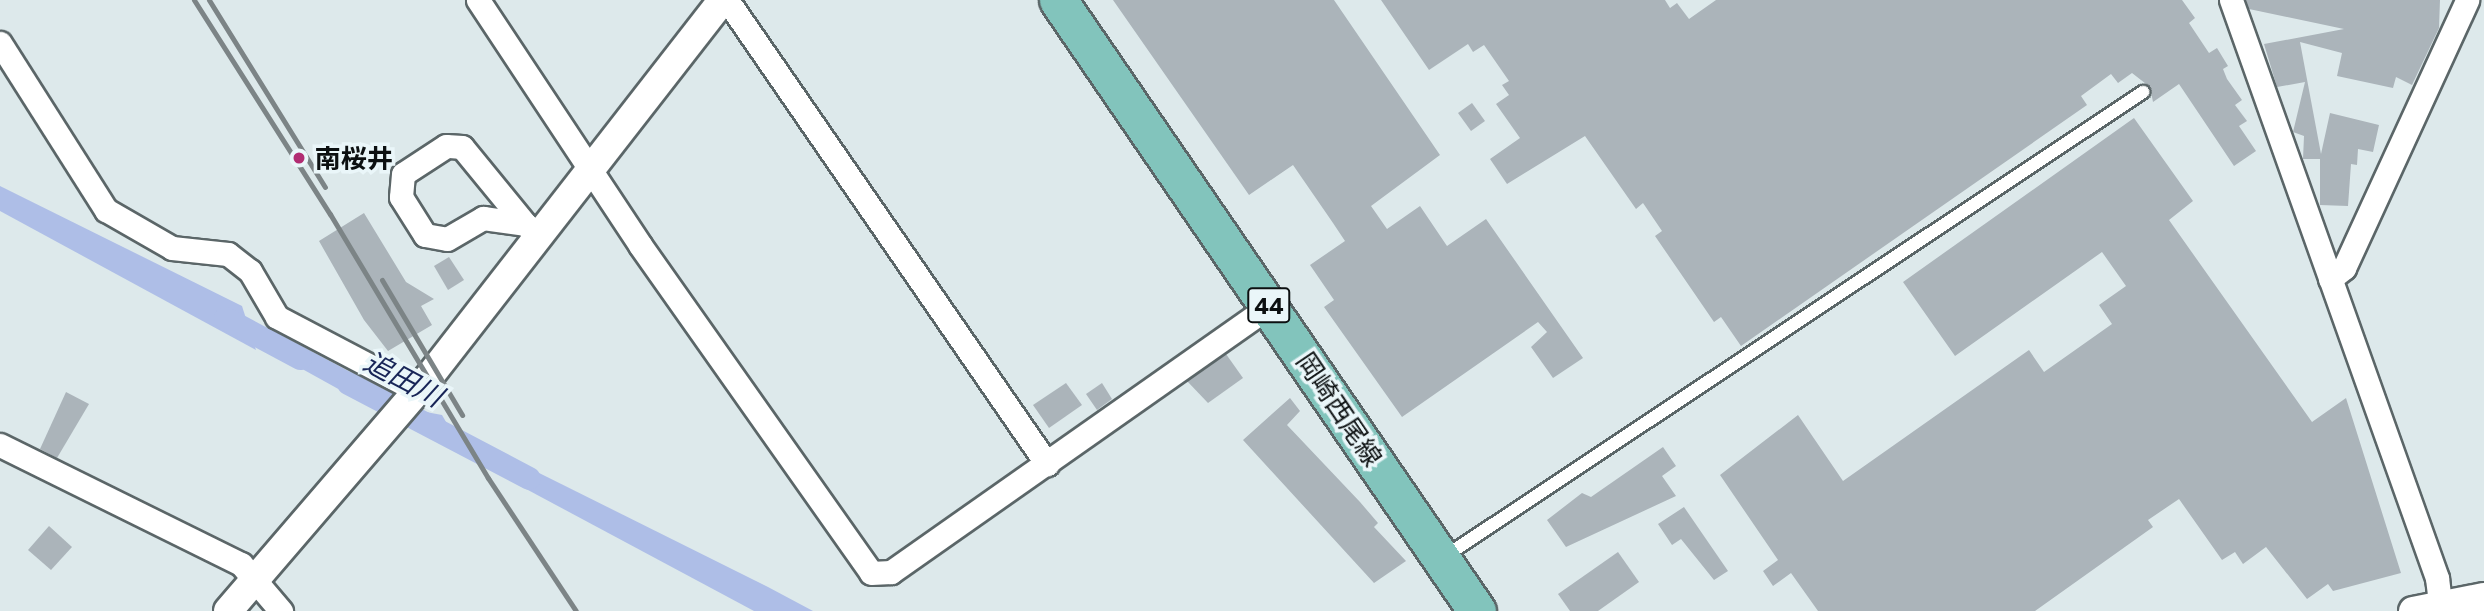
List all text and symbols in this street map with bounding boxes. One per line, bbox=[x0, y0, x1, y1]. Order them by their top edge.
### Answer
place label: 南桜井 bbox=[315, 142, 393, 174]
marker: 南桜井 bbox=[289, 148, 309, 168]
road number: 44 bbox=[1246, 284, 1292, 326]
water label: 追田川 bbox=[359, 343, 449, 413]
street label: 岡崎西尾線 bbox=[1291, 346, 1389, 472]

